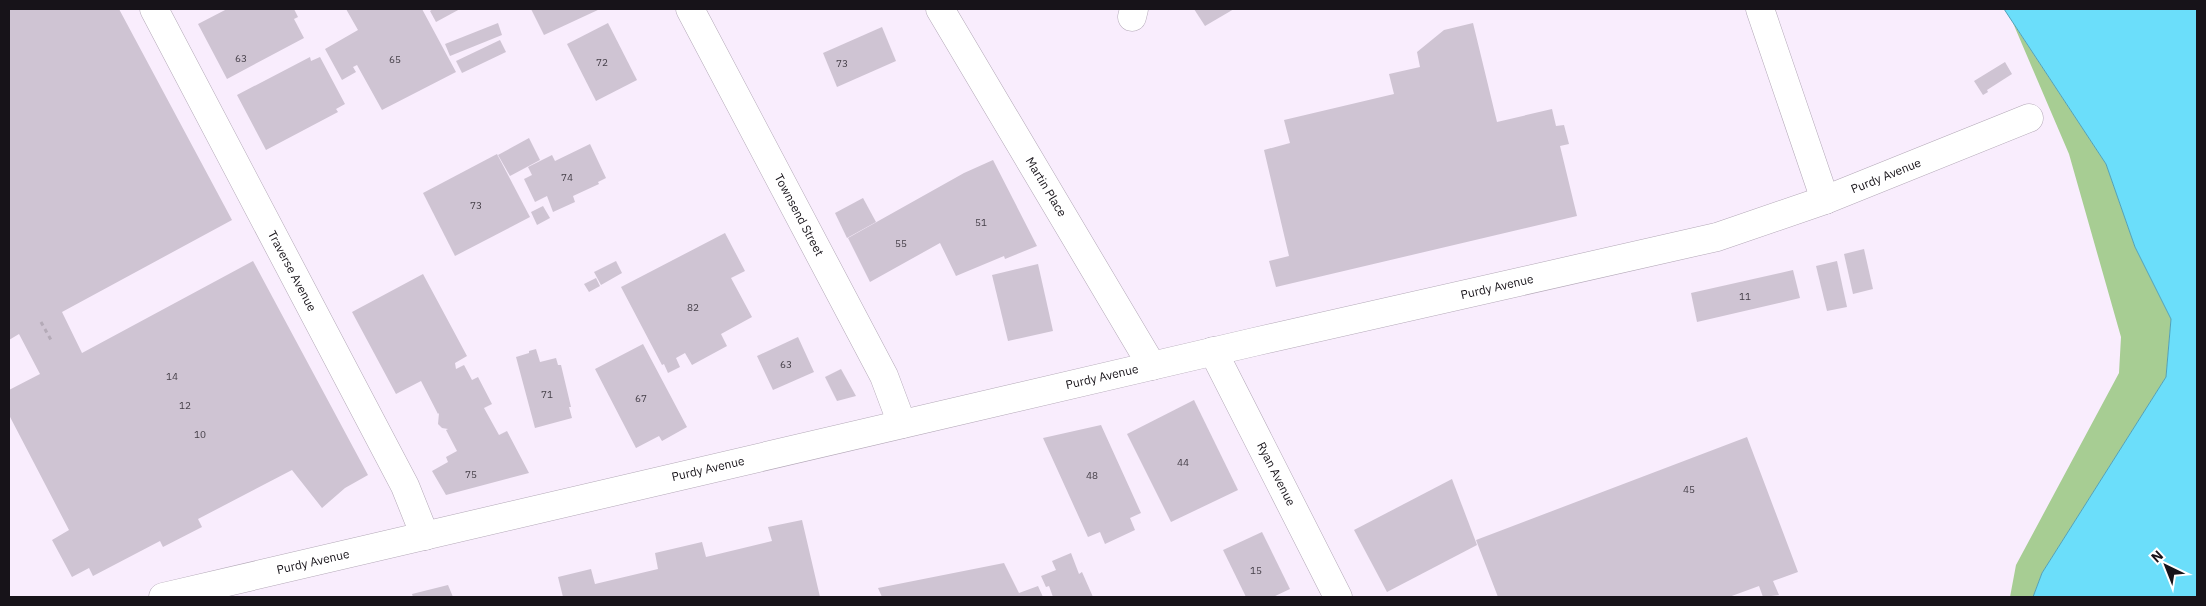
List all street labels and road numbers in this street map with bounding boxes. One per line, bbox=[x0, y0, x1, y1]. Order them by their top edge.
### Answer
street label: Martin Place bbox=[1023, 154, 1070, 220]
street label: Purdy Avenue bbox=[1849, 155, 1923, 196]
street label: Townsend Street bbox=[772, 171, 827, 258]
street label: Traverse Avenue bbox=[265, 228, 320, 314]
street label: Purdy Avenue bbox=[1459, 271, 1535, 302]
street label: Purdy Avenue bbox=[1064, 361, 1140, 392]
street label: Ryan Avenue bbox=[1254, 439, 1299, 509]
street label: Purdy Avenue bbox=[670, 453, 746, 484]
street label: Purdy Avenue bbox=[275, 546, 351, 577]

